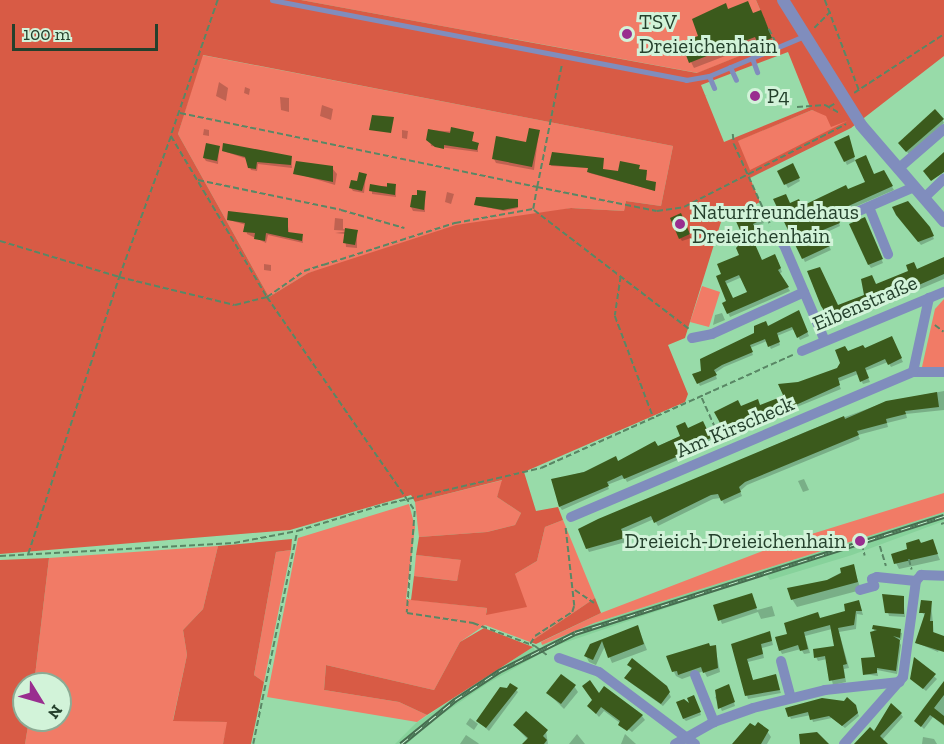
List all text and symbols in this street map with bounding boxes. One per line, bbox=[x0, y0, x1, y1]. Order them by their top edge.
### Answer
place label: TSV Dreieichenhain bbox=[639, 9, 777, 59]
scale bar bbox=[15, 12, 160, 50]
text: 100 m bbox=[23, 23, 70, 45]
marker: TSV Dreieichenhain bbox=[620, 27, 634, 41]
place label: P4 bbox=[767, 83, 790, 109]
marker: P4 bbox=[748, 89, 762, 103]
place label: Naturfreundehaus Dreieichenhain bbox=[692, 199, 859, 249]
marker: Naturfreundehaus Dreieichenhain bbox=[673, 217, 687, 231]
street label: Eibenstraße bbox=[809, 270, 921, 336]
street label: Am Kirscheck bbox=[672, 391, 798, 463]
place label: Dreieich-Dreieichenhain bbox=[625, 528, 846, 554]
marker: Dreieich-Dreieichenhain bbox=[851, 532, 869, 550]
north arrow bbox=[12, 672, 72, 732]
text: N bbox=[44, 701, 66, 723]

